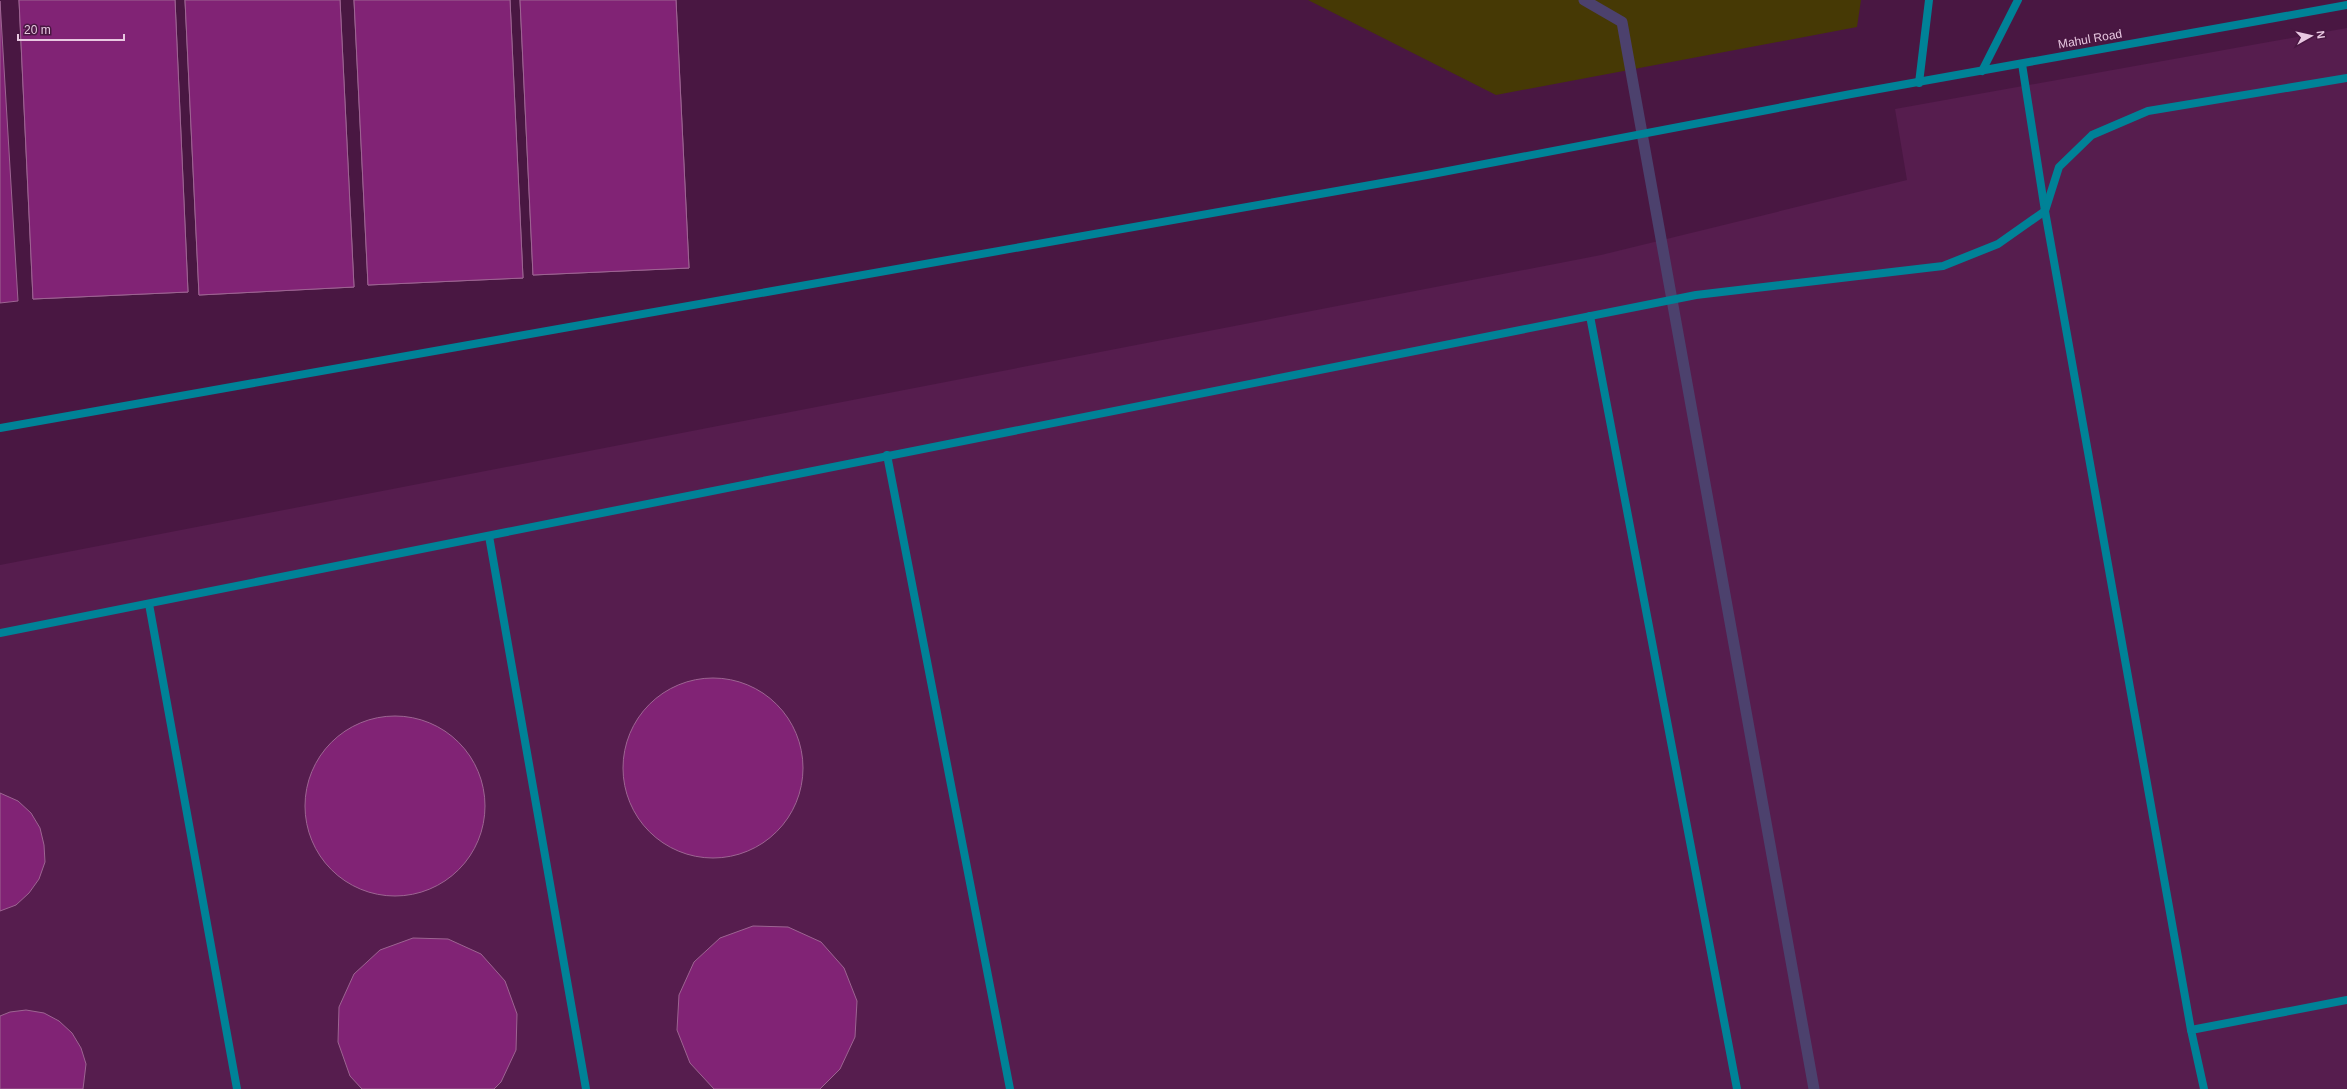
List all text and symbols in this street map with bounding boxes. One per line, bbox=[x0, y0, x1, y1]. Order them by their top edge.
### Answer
scale bar bbox=[18, 16, 124, 42]
north arrow bbox=[2291, 16, 2331, 56]
text: 20 m bbox=[24, 23, 51, 37]
street label: Mahul Road bbox=[2057, 26, 2123, 52]
text: N bbox=[2314, 30, 2327, 39]

